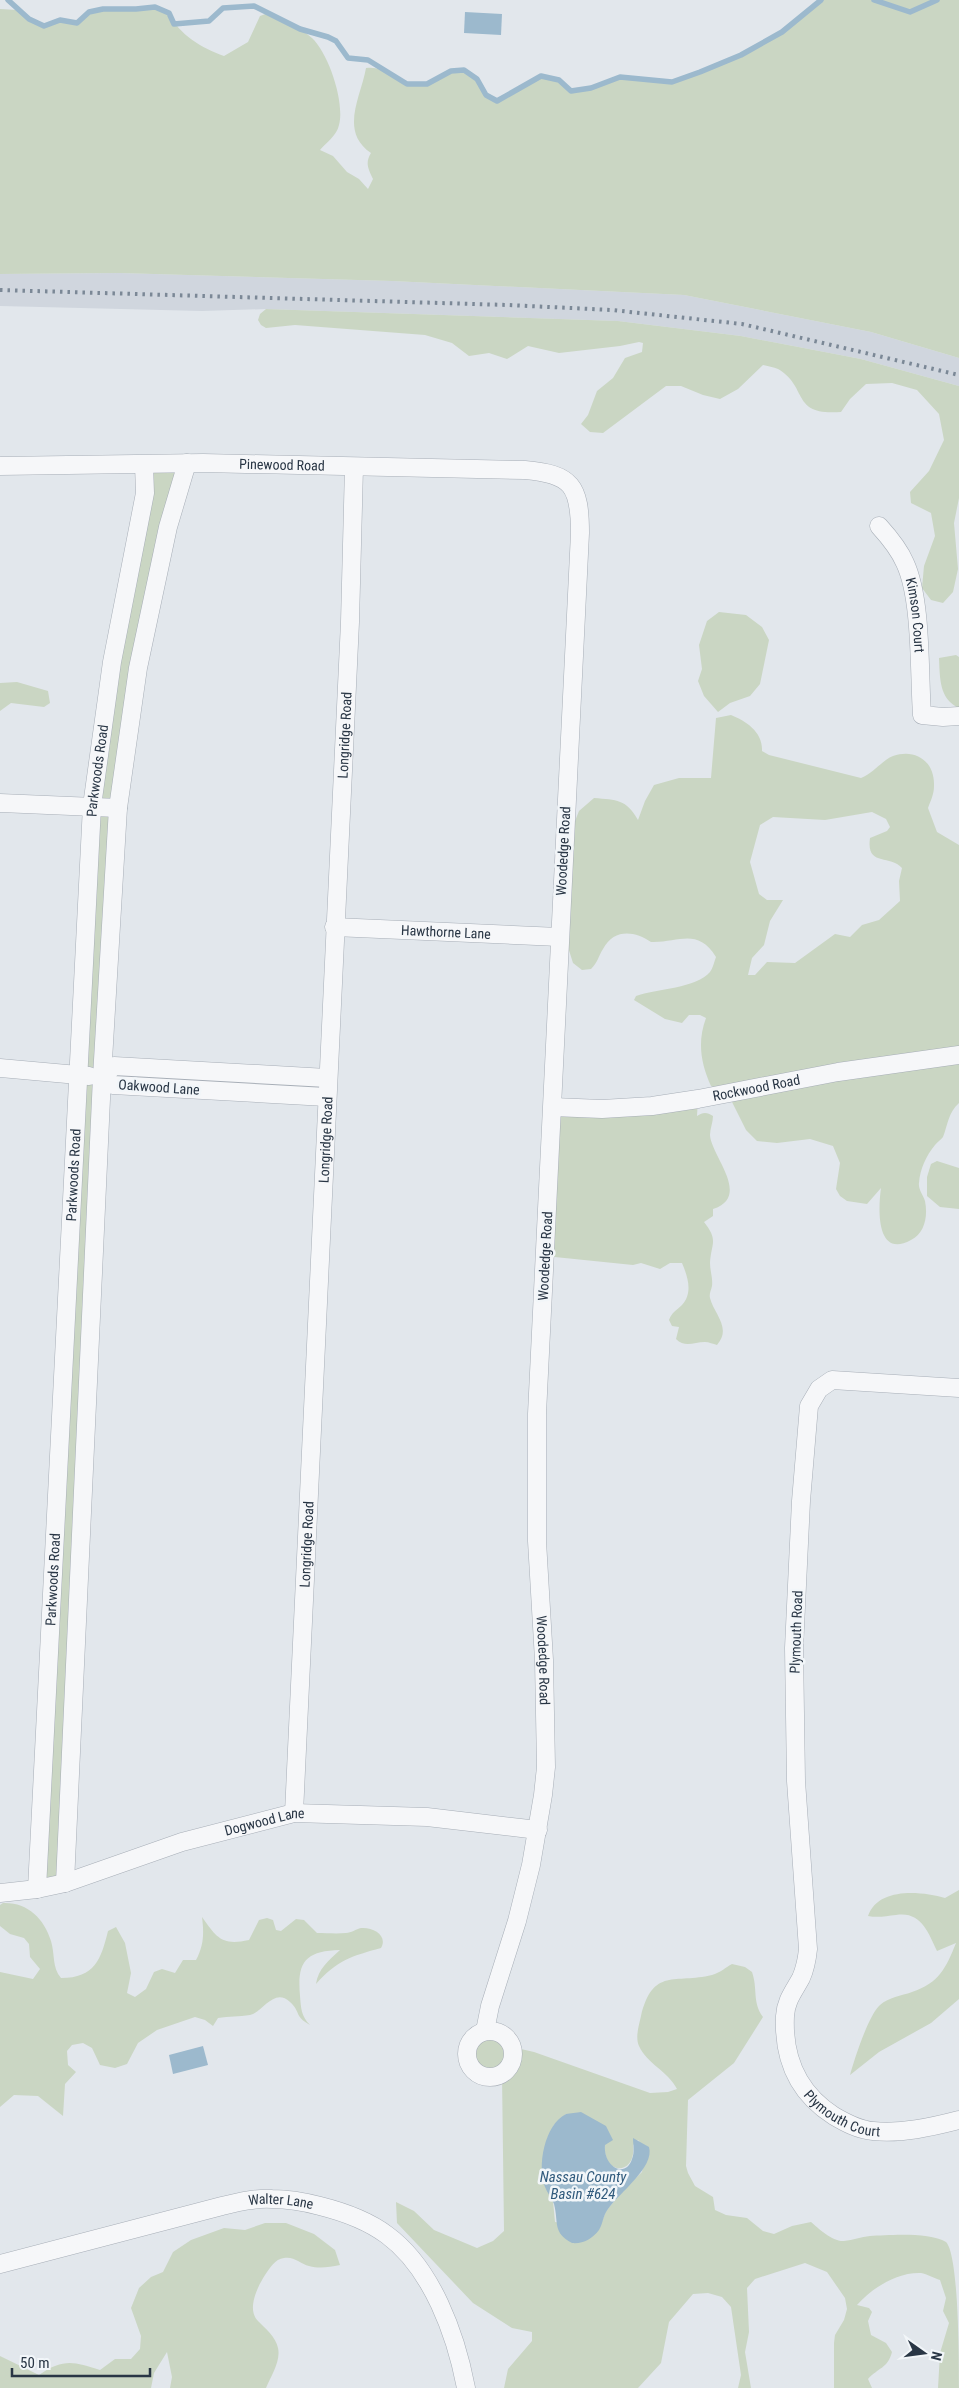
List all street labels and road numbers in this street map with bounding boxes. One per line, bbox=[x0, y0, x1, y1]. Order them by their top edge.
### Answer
street label: Pinewood Road bbox=[239, 456, 325, 474]
street label: Kimson Court bbox=[903, 576, 928, 653]
street label: Longridge Road bbox=[335, 692, 355, 779]
street label: Parkwoods Road bbox=[83, 724, 111, 817]
street label: Woodedge Road bbox=[553, 806, 573, 896]
street label: Hawthorne Lane bbox=[401, 922, 492, 942]
street label: Rockwood Road bbox=[711, 1072, 801, 1104]
street label: Oakwood Lane bbox=[118, 1076, 201, 1098]
street label: Longridge Road bbox=[316, 1096, 336, 1183]
street label: Parkwoods Road bbox=[63, 1128, 84, 1222]
street label: Woodedge Road bbox=[535, 1211, 555, 1301]
street label: Longridge Road bbox=[297, 1501, 317, 1588]
street label: Parkwoods Road bbox=[42, 1533, 63, 1626]
street label: Plymouth Road bbox=[787, 1590, 805, 1674]
street label: Woodedge Road bbox=[533, 1615, 553, 1705]
street label: Dogwood Lane bbox=[223, 1805, 305, 1839]
street label: Plymouth Court bbox=[801, 2087, 881, 2140]
street label: Walter Lane bbox=[247, 2191, 315, 2212]

